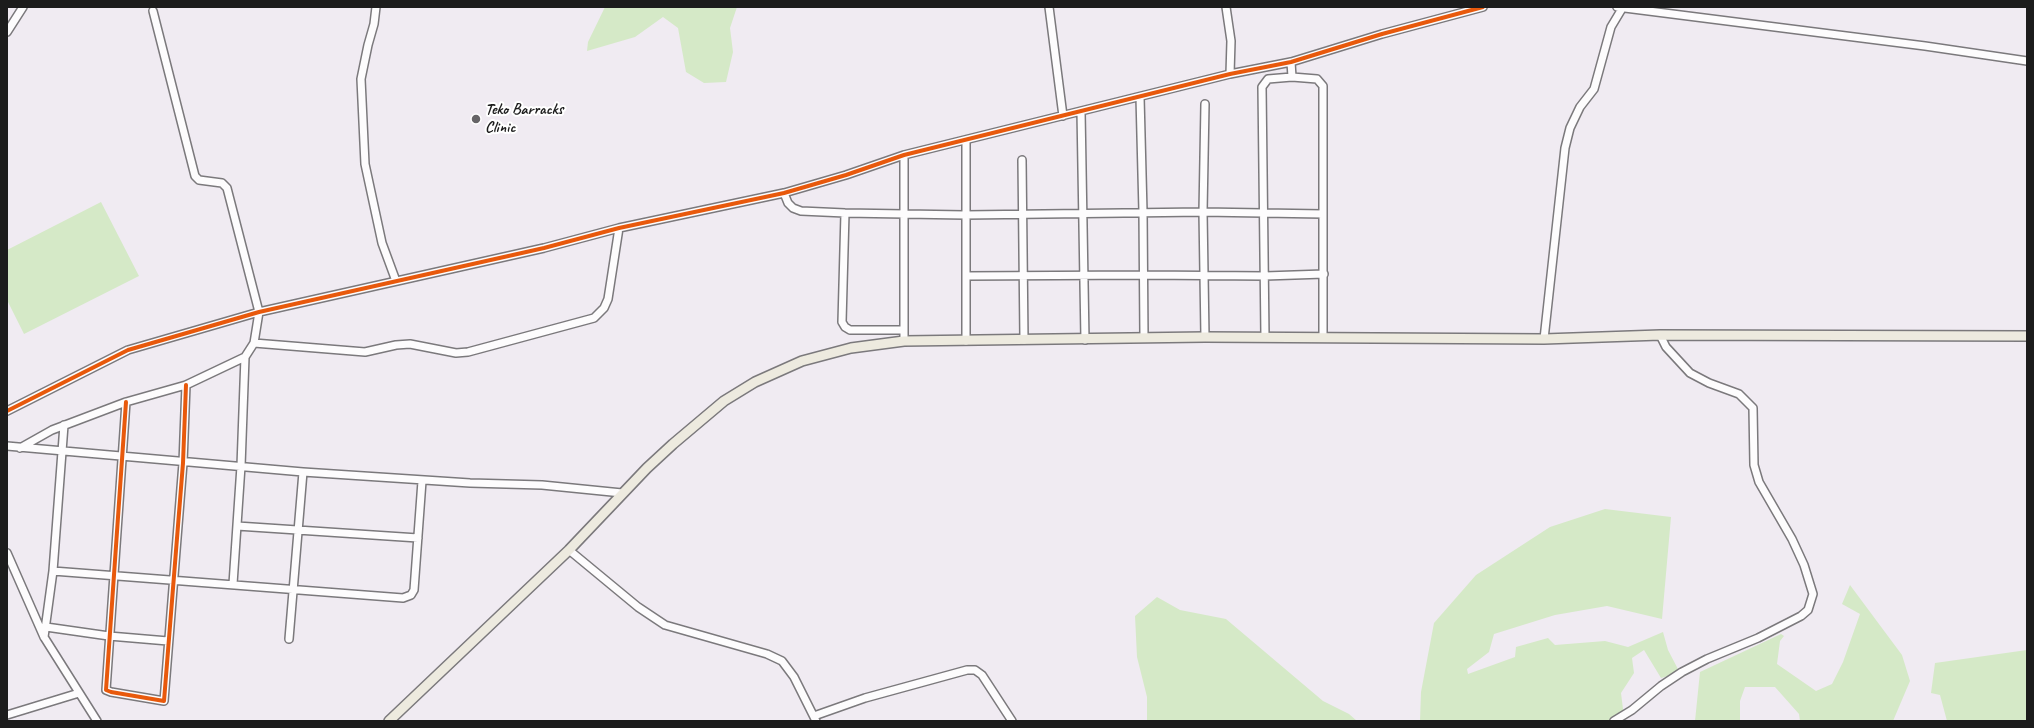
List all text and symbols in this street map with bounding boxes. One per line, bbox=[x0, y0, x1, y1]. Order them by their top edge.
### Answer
place label: Teko Barracks Clinic bbox=[485, 100, 563, 138]
marker: Teko Barracks Clinic bbox=[470, 113, 482, 125]

